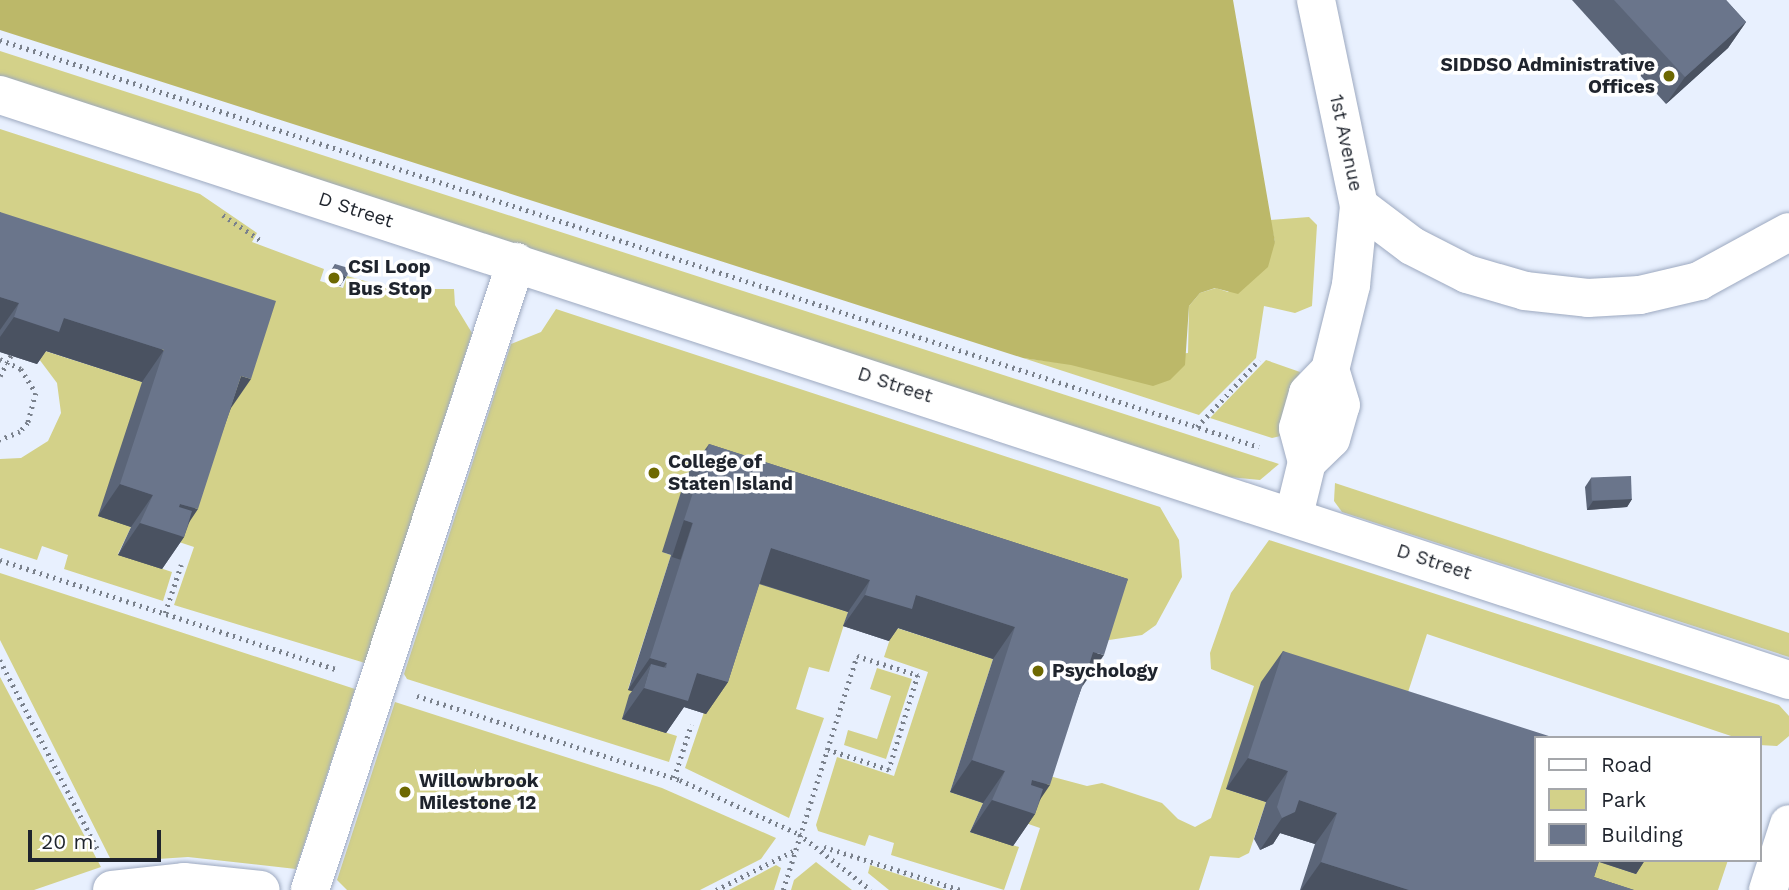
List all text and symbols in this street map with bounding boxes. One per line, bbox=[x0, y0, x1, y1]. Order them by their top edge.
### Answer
place label: SIDDSO Administrative Offices bbox=[1440, 54, 1655, 98]
marker: SIDDSO Administrative Offices bbox=[1661, 68, 1677, 84]
street label: 1st Avenue bbox=[1325, 92, 1367, 194]
street label: D Street bbox=[316, 187, 396, 233]
place label: CSI Loop Bus Stop bbox=[348, 256, 432, 300]
marker: CSI Loop Bus Stop bbox=[326, 270, 342, 286]
street label: D Street bbox=[855, 362, 935, 408]
place label: College of Staten Island bbox=[668, 451, 793, 495]
marker: College of Staten Island bbox=[646, 465, 662, 481]
street label: D Street bbox=[1394, 539, 1474, 585]
place label: Psychology bbox=[1052, 660, 1158, 682]
marker: Psychology bbox=[1030, 663, 1046, 679]
legend bbox=[1534, 736, 1761, 862]
text: Road bbox=[1601, 752, 1652, 777]
place label: Willowbrook Milestone 12 bbox=[419, 770, 539, 814]
marker: Willowbrook Milestone 12 bbox=[397, 784, 413, 800]
text: Park bbox=[1601, 787, 1646, 812]
scale bar bbox=[32, 816, 164, 860]
text: Building bbox=[1601, 822, 1683, 847]
text: 20 m bbox=[41, 829, 93, 854]

